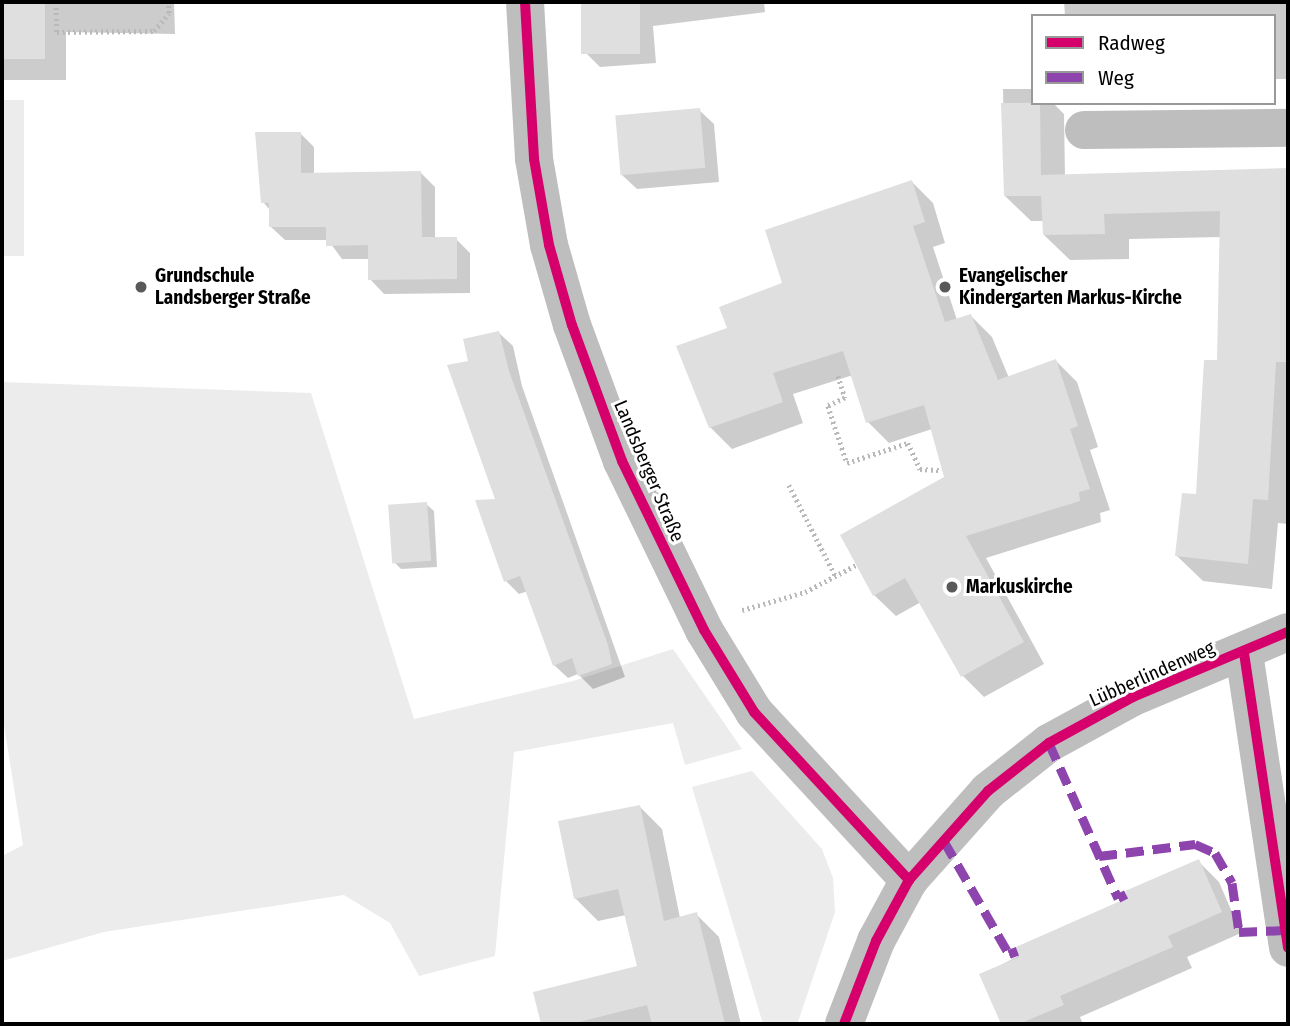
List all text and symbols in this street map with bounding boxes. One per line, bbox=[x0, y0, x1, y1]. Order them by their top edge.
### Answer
legend bbox=[1031, 14, 1276, 105]
text: Radweg bbox=[1098, 30, 1165, 56]
text: Weg bbox=[1098, 65, 1134, 91]
place label: Grundschule Landsberger Straße bbox=[155, 265, 311, 309]
place label: Evangelischer Kindergarten Markus-Kirche bbox=[959, 265, 1182, 309]
marker: Grundschule Landsberger Straße bbox=[133, 279, 149, 295]
marker: Evangelischer Kindergarten Markus-Kirche bbox=[937, 279, 953, 295]
street label: Landsberger Straße bbox=[609, 397, 689, 545]
place label: Markuskirche bbox=[966, 576, 1073, 598]
marker: Markuskirche bbox=[944, 579, 960, 595]
street label: Lübberlindenweg bbox=[1086, 636, 1218, 712]

